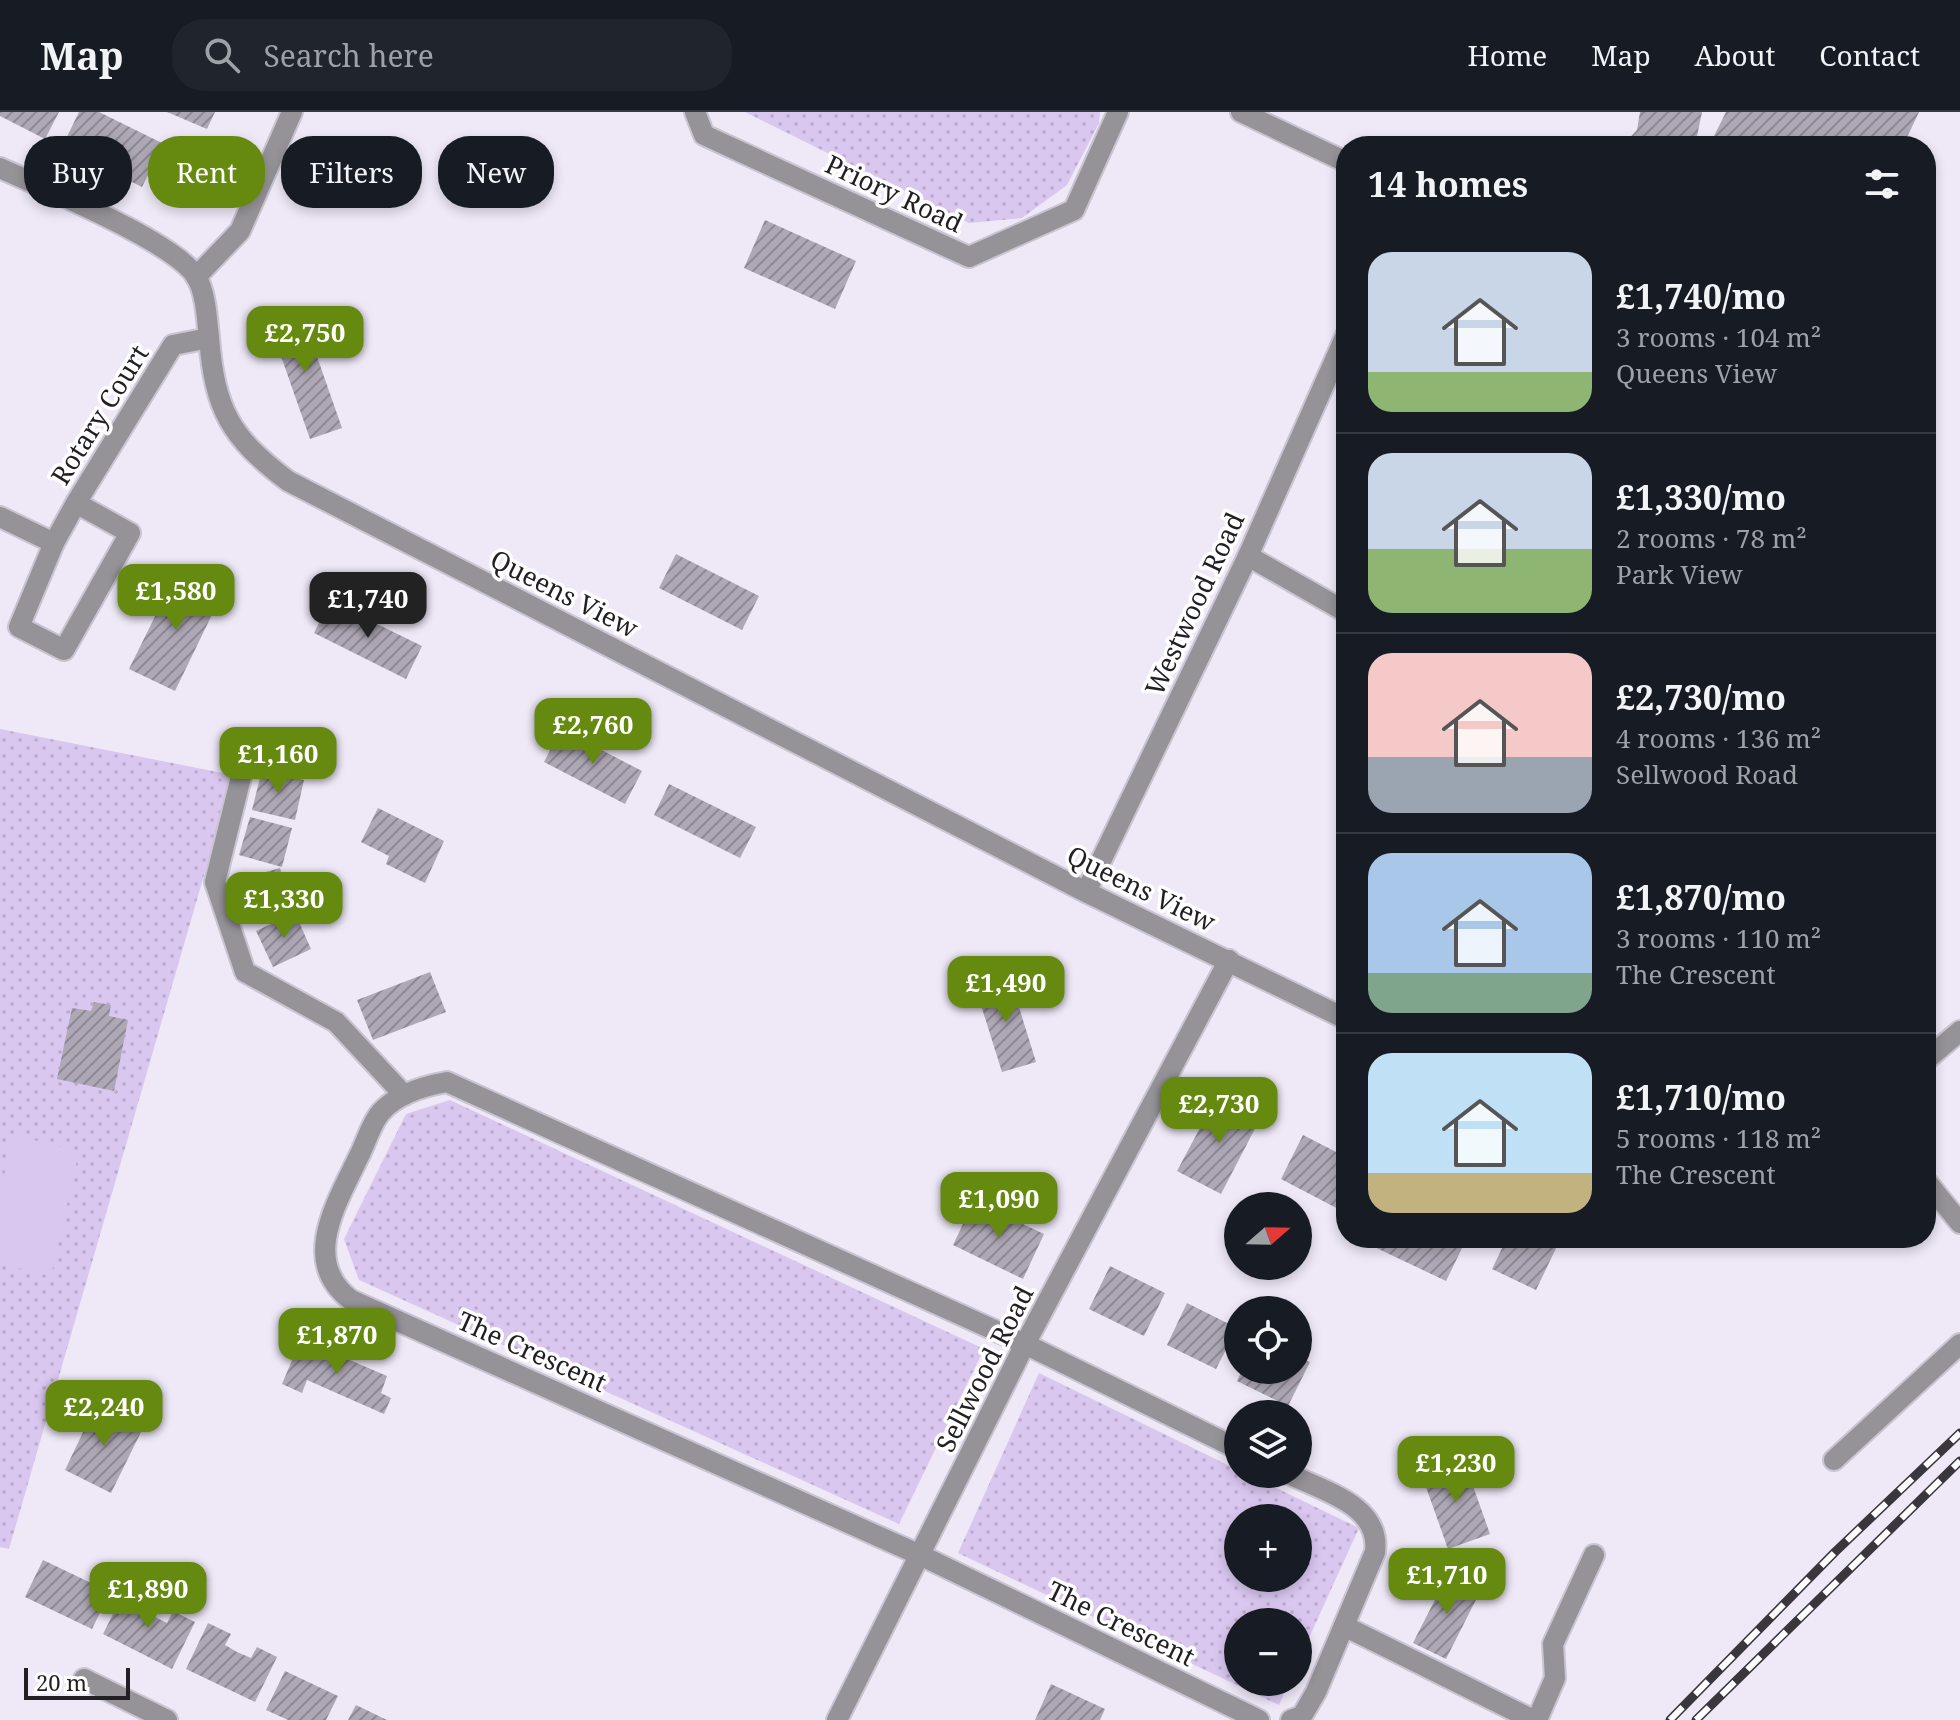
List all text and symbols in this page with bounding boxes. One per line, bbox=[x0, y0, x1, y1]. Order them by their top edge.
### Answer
search box bbox=[172, 19, 732, 91]
text: Map bbox=[40, 29, 124, 81]
icon: search bbox=[200, 33, 244, 77]
text: Search here bbox=[264, 35, 434, 76]
text: Home bbox=[1468, 36, 1547, 74]
text: Map bbox=[1591, 36, 1651, 74]
text: About bbox=[1695, 36, 1775, 74]
text: Contact bbox=[1819, 36, 1920, 74]
chip: Buy bbox=[24, 136, 132, 208]
chip: Rent bbox=[148, 136, 265, 208]
chip: Filters bbox=[281, 136, 422, 208]
chip: New bbox=[438, 136, 554, 208]
street label: Priory Road bbox=[820, 146, 969, 241]
text: 14 homes bbox=[1368, 161, 1528, 207]
icon: filters bbox=[1860, 162, 1904, 206]
text: £1,740/mo bbox=[1616, 273, 1786, 319]
icon: home bbox=[1432, 284, 1528, 380]
pin: £2,750 bbox=[240, 306, 370, 374]
text: £2,750 bbox=[265, 314, 345, 350]
text: 3 rooms · 104 m² bbox=[1616, 319, 1821, 355]
street label: Rotary Court bbox=[42, 338, 156, 491]
text: Queens View bbox=[1616, 355, 1777, 391]
text: £1,330/mo bbox=[1616, 474, 1786, 520]
icon: home bbox=[1432, 485, 1528, 581]
street label: Westwood Road bbox=[1136, 506, 1252, 701]
text: 2 rooms · 78 m² bbox=[1616, 520, 1807, 556]
street label: Queens View bbox=[485, 541, 645, 646]
text: Park View bbox=[1616, 556, 1743, 592]
pin: £1,580 bbox=[111, 564, 241, 632]
text: £1,580 bbox=[136, 572, 216, 608]
pin: £1,740 bbox=[303, 572, 433, 640]
text: £1,740 bbox=[328, 580, 408, 616]
text: £2,730/mo bbox=[1616, 674, 1786, 720]
icon: home bbox=[1432, 685, 1528, 781]
pin: £2,760 bbox=[528, 698, 658, 766]
text: £2,760 bbox=[553, 706, 633, 742]
text: 4 rooms · 136 m² bbox=[1616, 720, 1821, 756]
pin: £1,160 bbox=[213, 727, 343, 795]
text: £1,160 bbox=[238, 735, 318, 771]
text: Sellwood Road bbox=[1616, 756, 1798, 792]
street label: Queens View bbox=[1061, 837, 1222, 940]
pin: £1,330 bbox=[219, 872, 349, 940]
text: £1,870/mo bbox=[1616, 874, 1786, 920]
text: £1,330 bbox=[244, 880, 324, 916]
icon: home bbox=[1432, 885, 1528, 981]
text: 3 rooms · 110 m² bbox=[1616, 920, 1821, 956]
pin: £1,490 bbox=[941, 956, 1071, 1024]
text: The Crescent bbox=[1616, 956, 1776, 992]
text: £1,490 bbox=[966, 964, 1046, 1000]
text: £1,710/mo bbox=[1616, 1074, 1786, 1120]
pin: £2,730 bbox=[1154, 1077, 1284, 1145]
text: £2,730 bbox=[1179, 1085, 1259, 1121]
icon: home bbox=[1432, 1085, 1528, 1181]
text: 5 rooms · 118 m² bbox=[1616, 1120, 1821, 1156]
text: The Crescent bbox=[1616, 1156, 1776, 1192]
pin: £1,090 bbox=[934, 1172, 1064, 1240]
text: £1,090 bbox=[959, 1180, 1039, 1216]
north arrow bbox=[1224, 1192, 1312, 1280]
map controls bbox=[1224, 1192, 1312, 1696]
street label: Sellwood Road bbox=[927, 1279, 1041, 1458]
button: locate bbox=[1224, 1296, 1312, 1384]
street label: The Crescent bbox=[452, 1302, 613, 1400]
pin: £1,870 bbox=[272, 1308, 402, 1376]
text: £1,870 bbox=[297, 1316, 377, 1352]
pin: £2,240 bbox=[39, 1380, 169, 1448]
text: £2,240 bbox=[64, 1388, 144, 1424]
button: layers bbox=[1224, 1400, 1312, 1488]
pin: £1,230 bbox=[1391, 1436, 1521, 1504]
text: £1,230 bbox=[1416, 1444, 1496, 1480]
button: + bbox=[1224, 1504, 1312, 1592]
pin: £1,710 bbox=[1382, 1548, 1512, 1616]
text: £1,710 bbox=[1407, 1556, 1487, 1592]
pin: £1,890 bbox=[83, 1562, 213, 1630]
text: £1,890 bbox=[108, 1570, 188, 1606]
street label: The Crescent bbox=[1042, 1572, 1201, 1674]
button: − bbox=[1224, 1608, 1312, 1696]
scale bar bbox=[24, 1664, 130, 1700]
text: 20 m bbox=[36, 1667, 87, 1697]

